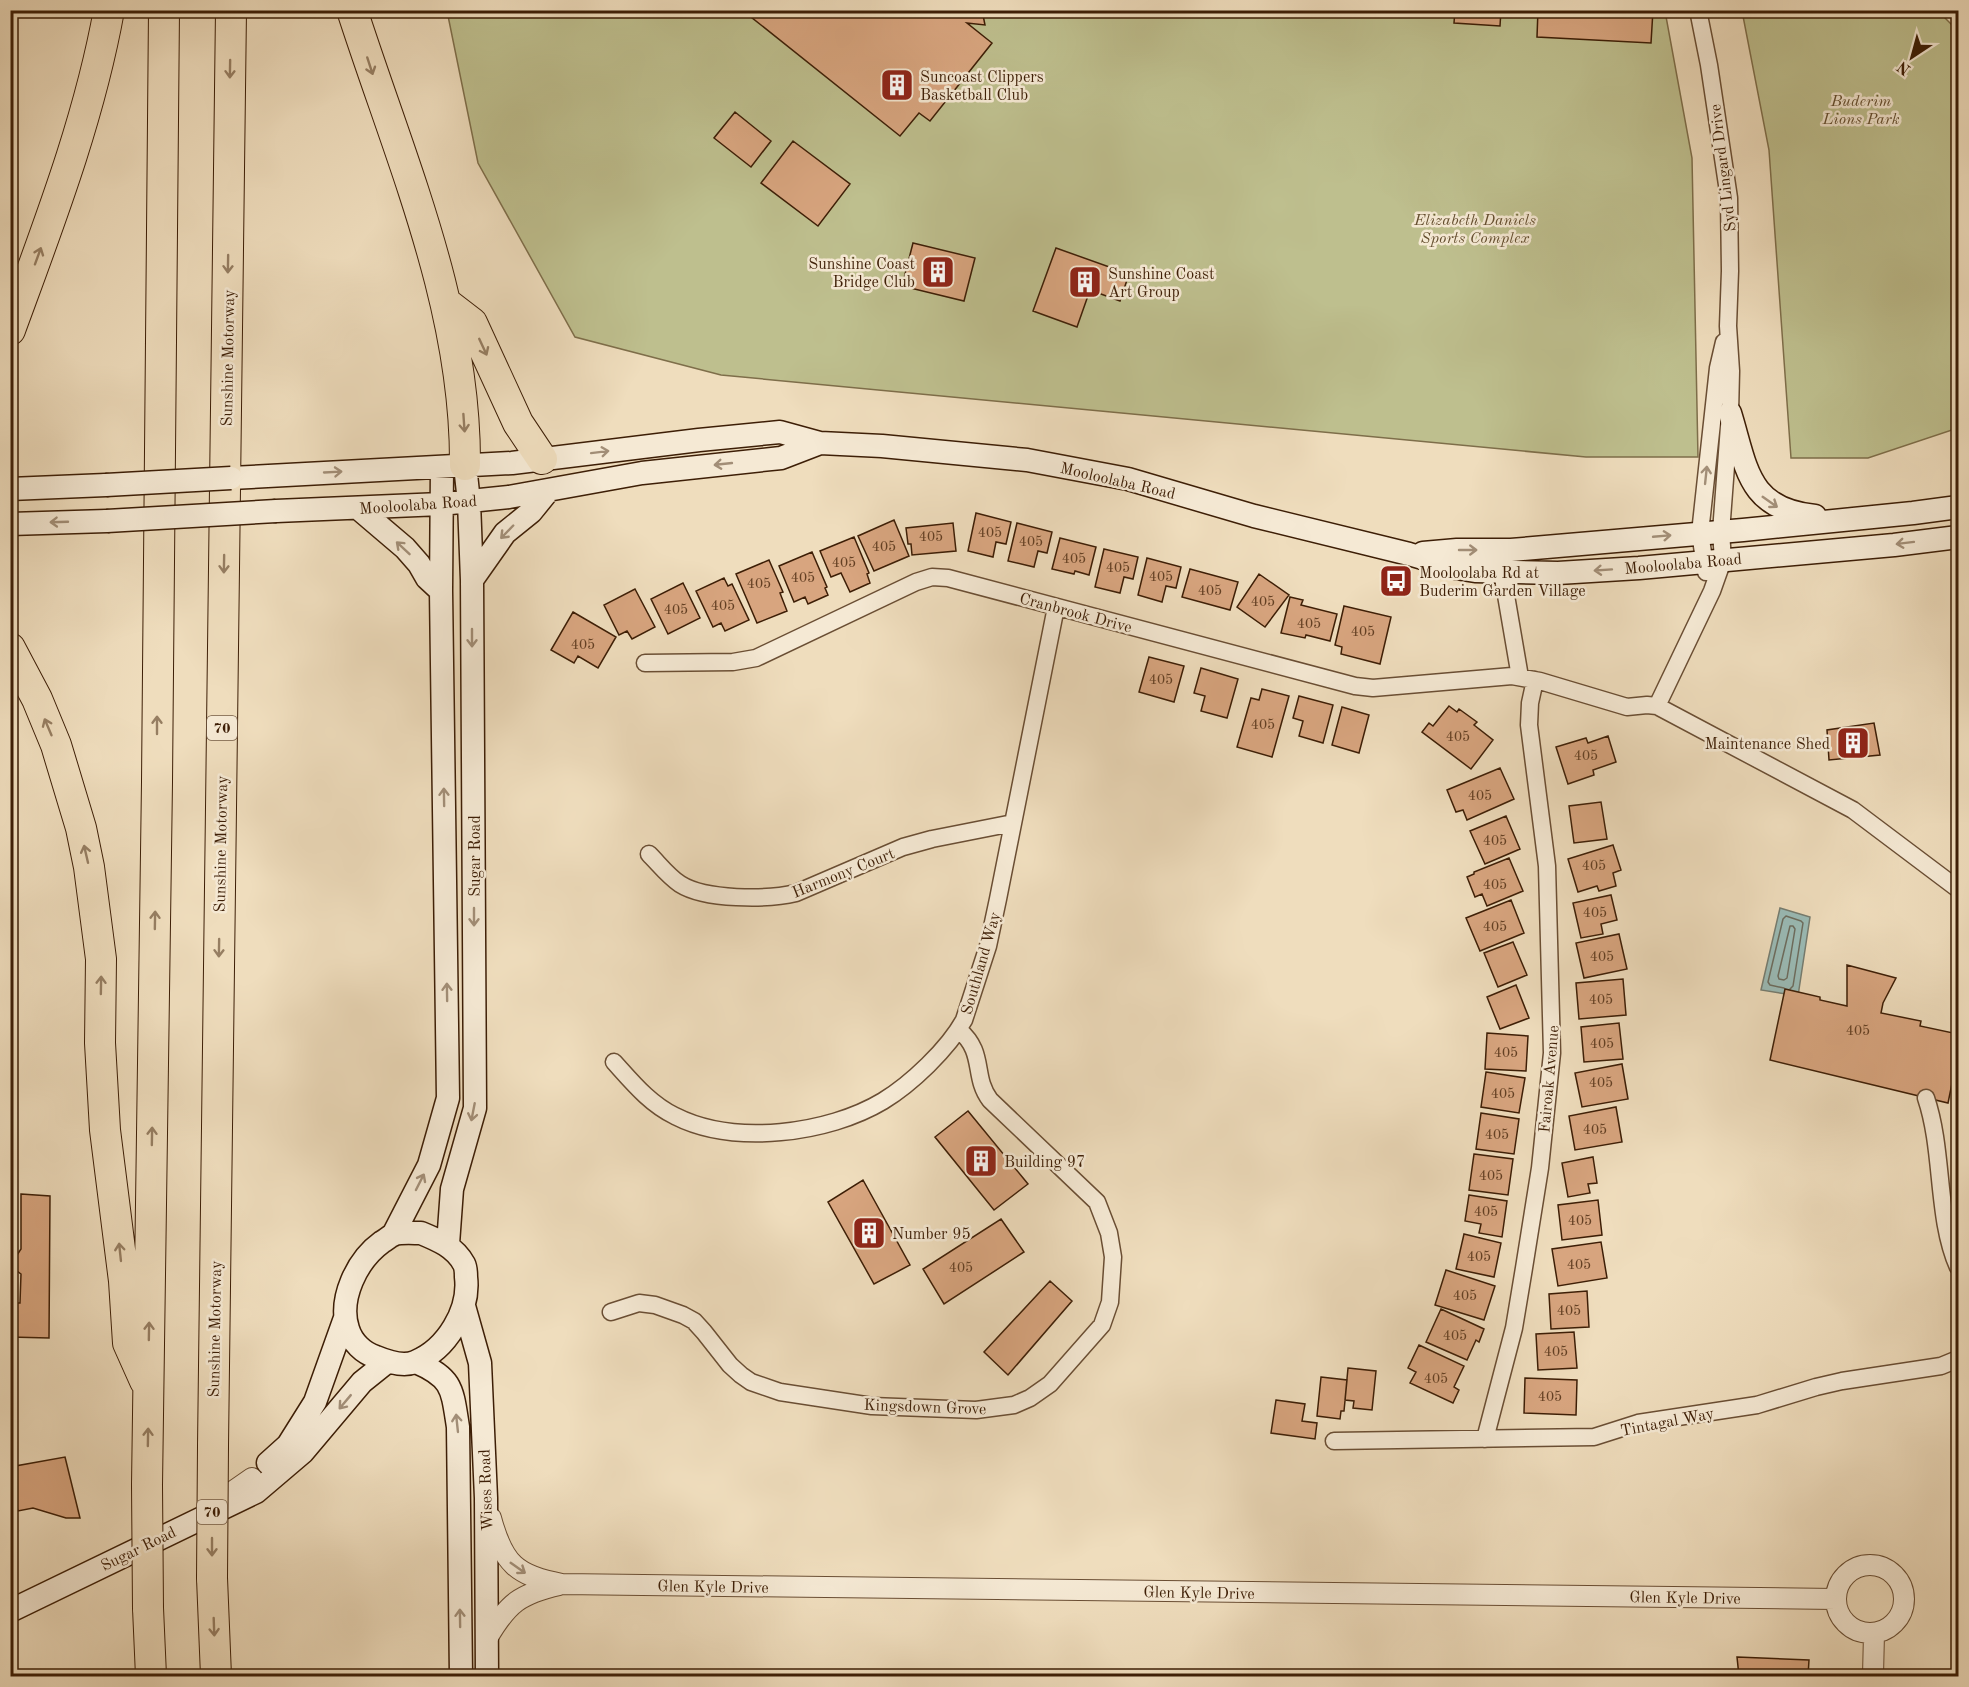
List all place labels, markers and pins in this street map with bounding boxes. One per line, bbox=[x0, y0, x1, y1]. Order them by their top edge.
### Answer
building icon: Suncoast Clippers Basketball Club bbox=[879, 67, 915, 103]
place label: Suncoast Clippers Basketball Club bbox=[920, 70, 1044, 104]
building icon: Sunshine Coast Bridge Club bbox=[920, 254, 956, 290]
place label: Sunshine Coast Bridge Club bbox=[808, 257, 915, 291]
building icon: Sunshine Coast Art Group bbox=[1067, 264, 1103, 300]
place label: Sunshine Coast Art Group bbox=[1108, 267, 1215, 301]
bus stop icon: Mooloolaba Rd at Buderim Garden Village bbox=[1378, 563, 1414, 599]
place label: Mooloolaba Rd at Buderim Garden Village bbox=[1419, 566, 1586, 600]
building icon: Maintenance Shed bbox=[1835, 725, 1871, 761]
place label: Maintenance Shed bbox=[1704, 737, 1830, 753]
building icon: Building 97 bbox=[963, 1143, 999, 1179]
place label: Building 97 bbox=[1004, 1155, 1085, 1171]
building icon: Number 95 bbox=[851, 1215, 887, 1251]
place label: Number 95 bbox=[892, 1227, 971, 1243]

